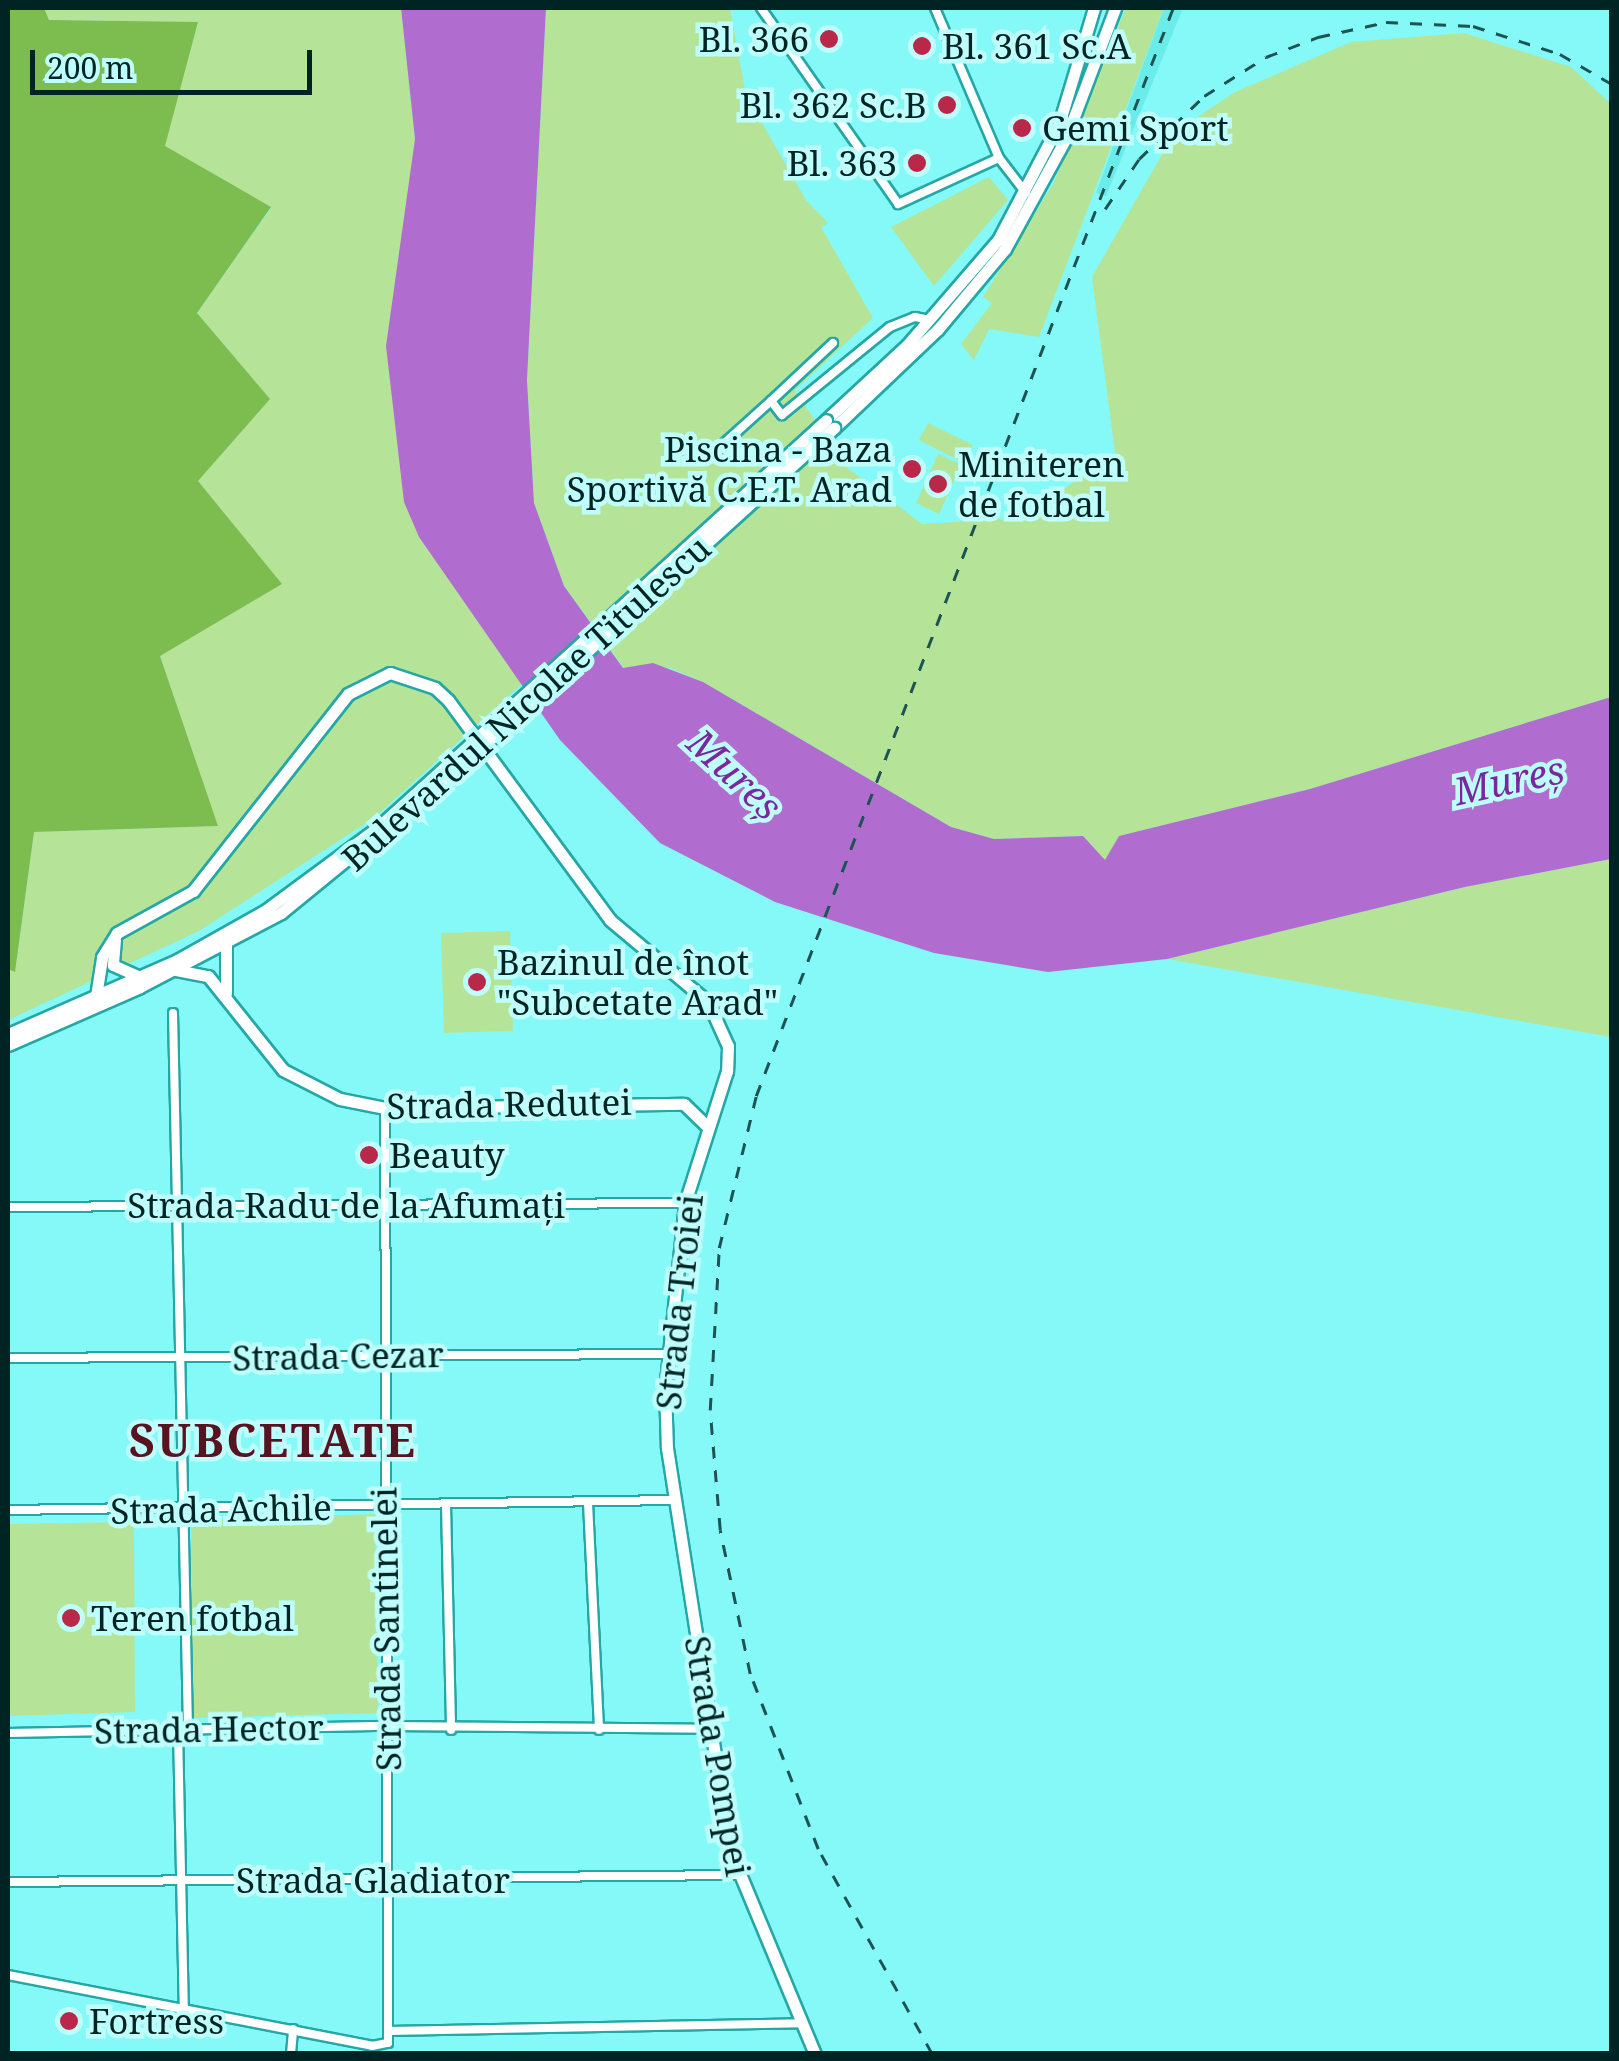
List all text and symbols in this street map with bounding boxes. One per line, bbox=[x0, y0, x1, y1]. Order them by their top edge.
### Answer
place label: Bl. 366 bbox=[699, 18, 809, 60]
place label: Bl. 361 Sc.A bbox=[942, 25, 1131, 67]
marker: Bl. 366 bbox=[818, 28, 840, 50]
scale bar bbox=[35, 30, 318, 92]
marker: Bl. 361 Sc.A bbox=[911, 35, 933, 57]
text: 200 m bbox=[47, 47, 133, 88]
place label: Bl. 362 Sc.B bbox=[740, 84, 927, 126]
marker: Bl. 362 Sc.B bbox=[936, 94, 958, 116]
place label: Gemi Sport bbox=[1042, 107, 1229, 149]
marker: Gemi Sport bbox=[1011, 117, 1033, 139]
place label: Bl. 363 bbox=[787, 142, 897, 184]
marker: Bl. 363 bbox=[906, 152, 928, 174]
place label: Piscina - Baza Sportivă C.E.T. Arad bbox=[567, 428, 892, 510]
place label: Miniteren de fotbal bbox=[958, 443, 1125, 525]
marker: Piscina - Baza Sportivă C.E.T. Arad bbox=[901, 458, 923, 480]
marker: Miniteren de fotbal bbox=[927, 473, 949, 495]
street label: Bulevardul Nicolae Titulescu bbox=[333, 527, 719, 879]
water label: Mureș bbox=[679, 719, 791, 829]
water label: Mureș bbox=[1450, 746, 1568, 814]
place label: Bazinul de înot "Subcetate Arad" bbox=[497, 941, 778, 1023]
marker: Bazinul de înot "Subcetate Arad" bbox=[466, 971, 488, 993]
street label: Strada Redutei bbox=[386, 1081, 632, 1127]
place label: Beauty bbox=[389, 1134, 505, 1176]
marker: Beauty bbox=[358, 1144, 380, 1166]
street label: Strada Radu de la Afumați bbox=[127, 1184, 565, 1226]
street label: Strada Troiei bbox=[647, 1192, 711, 1412]
street label: Strada Cezar bbox=[232, 1333, 444, 1379]
district label: SUBCETATE bbox=[129, 1413, 417, 1467]
street label: Strada Achile bbox=[110, 1486, 332, 1532]
street label: Strada Santinelei bbox=[363, 1487, 409, 1771]
place label: Teren fotbal bbox=[91, 1597, 294, 1639]
marker: Teren fotbal bbox=[60, 1607, 82, 1629]
street label: Strada Pompei bbox=[676, 1633, 760, 1879]
street label: Strada Hector bbox=[94, 1706, 324, 1752]
street label: Strada Gladiator bbox=[236, 1859, 510, 1901]
place label: Fortress bbox=[89, 2000, 224, 2042]
marker: Fortress bbox=[58, 2010, 80, 2032]

